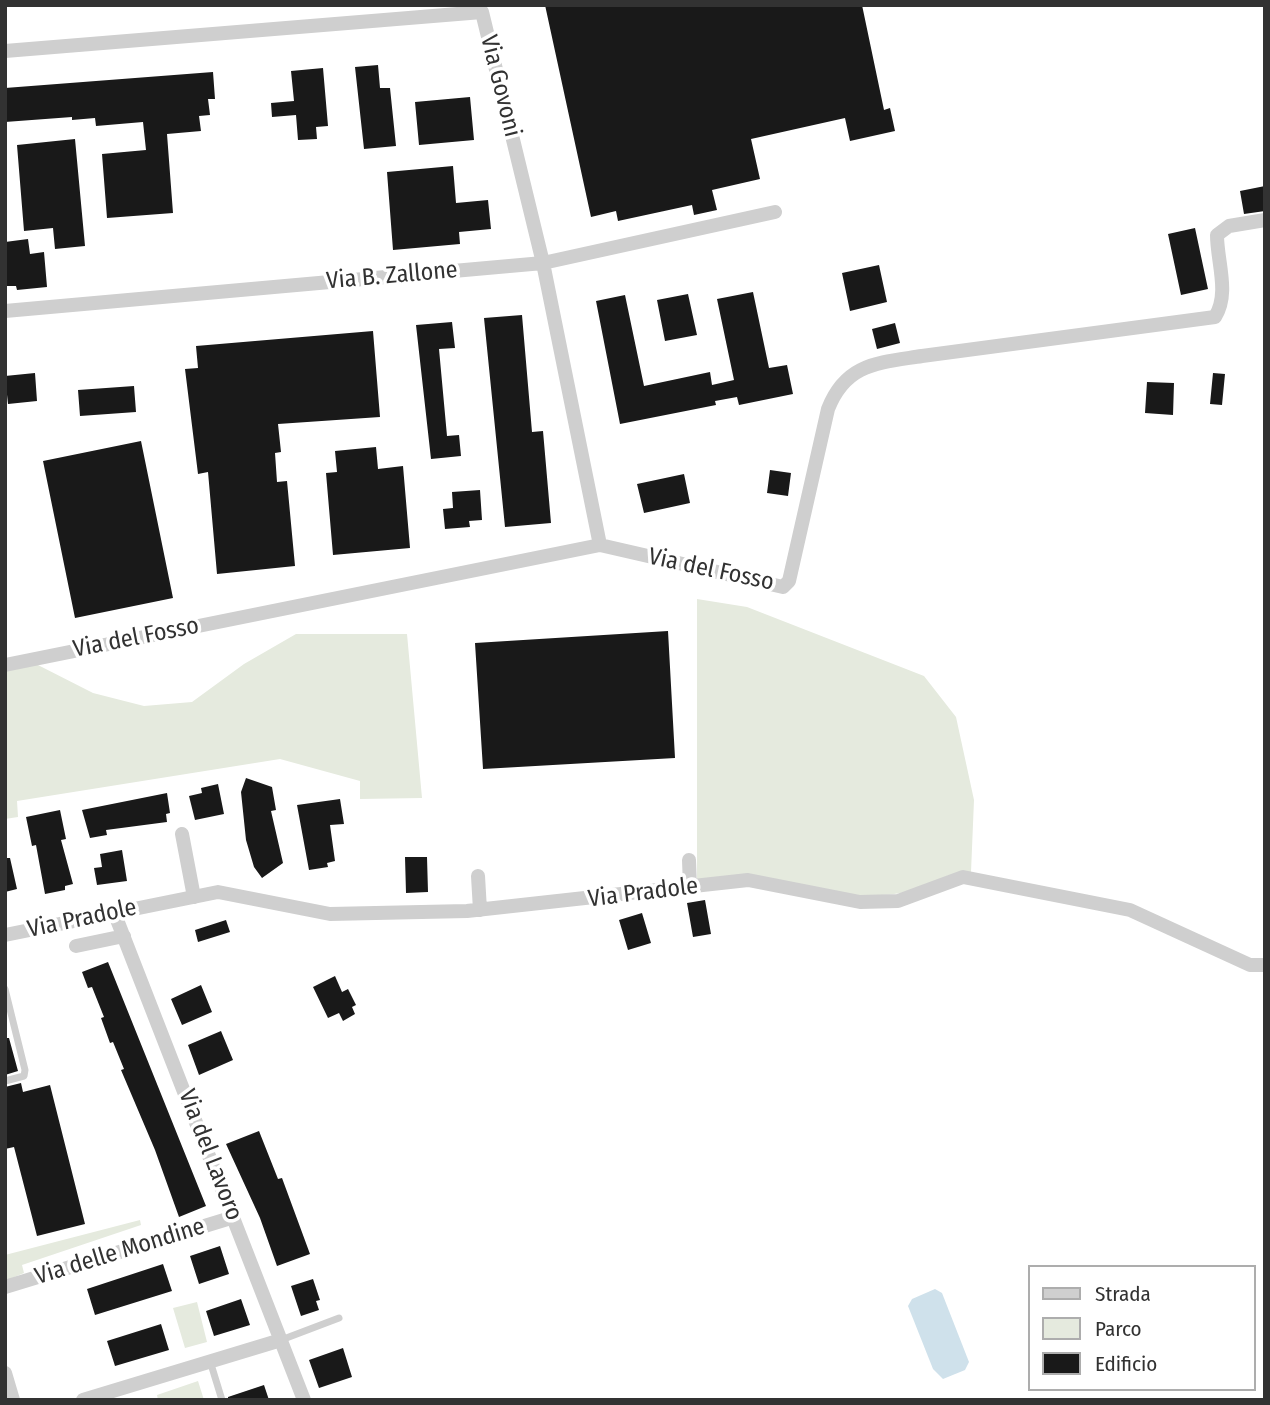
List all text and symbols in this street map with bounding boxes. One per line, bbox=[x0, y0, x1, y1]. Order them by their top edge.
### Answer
street label: Via Govoni bbox=[473, 32, 527, 140]
street label: Via B. Zallone bbox=[325, 256, 459, 296]
street label: Via del Fosso bbox=[646, 543, 776, 597]
street label: Via del Fosso bbox=[71, 612, 201, 664]
street label: Via Pradole bbox=[586, 872, 700, 914]
street label: Via Pradole bbox=[25, 893, 139, 945]
street label: Via del Lavoro bbox=[172, 1086, 248, 1224]
street label: Via delle Mondine bbox=[32, 1212, 208, 1292]
legend bbox=[1028, 1265, 1256, 1391]
text: Strada bbox=[1095, 1281, 1151, 1307]
text: Parco bbox=[1095, 1316, 1142, 1342]
text: Edificio bbox=[1095, 1351, 1157, 1377]

